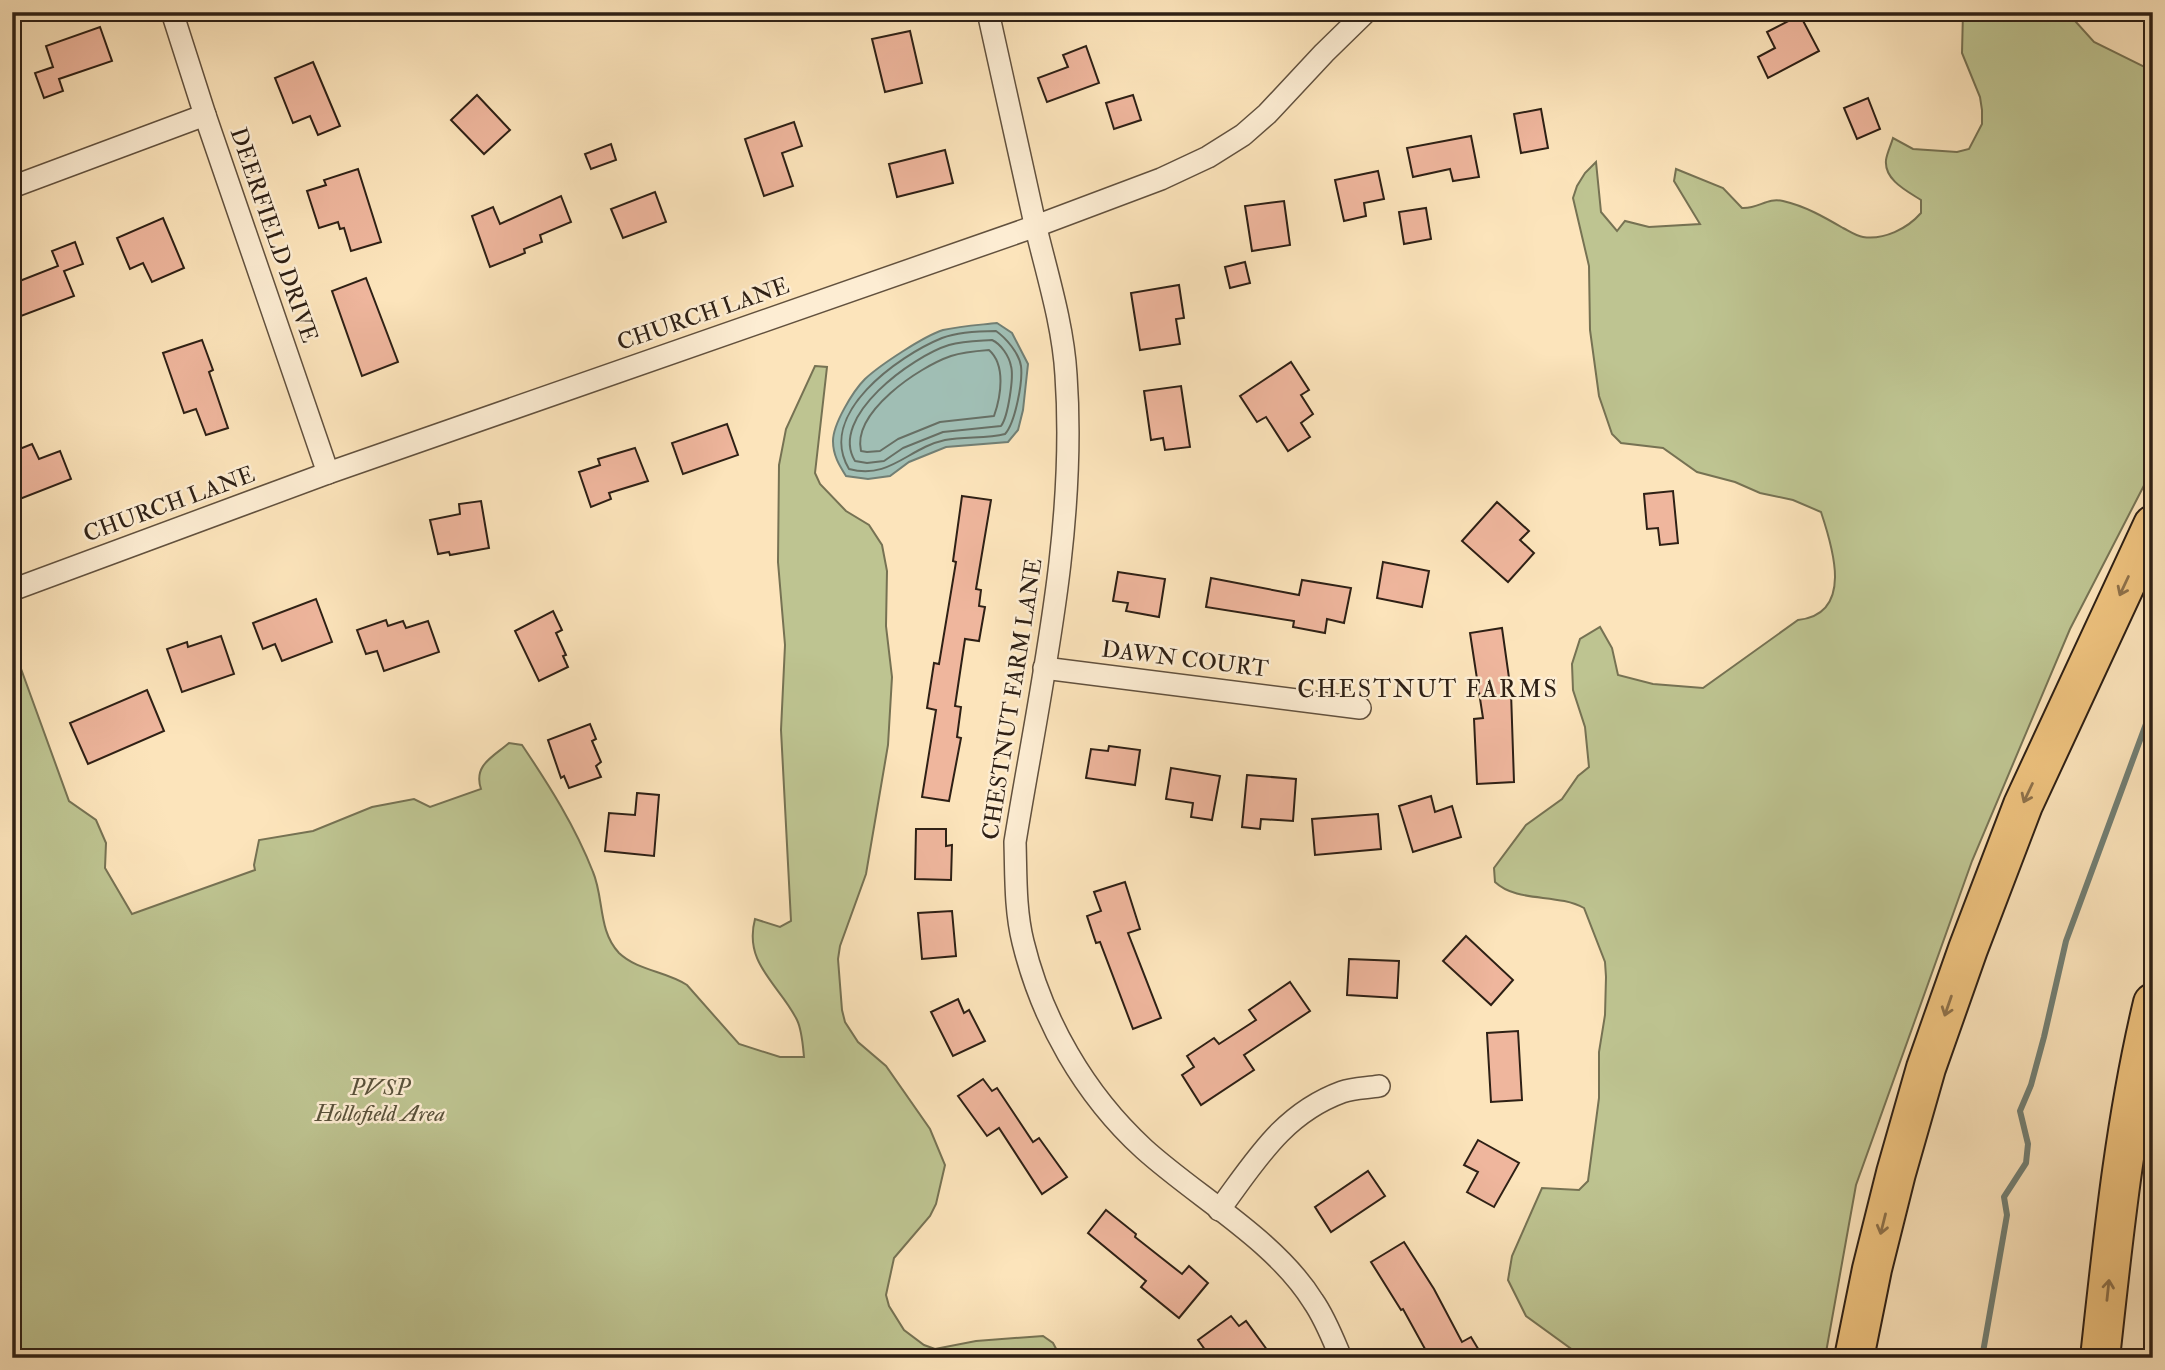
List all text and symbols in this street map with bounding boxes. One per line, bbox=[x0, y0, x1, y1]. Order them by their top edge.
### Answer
street label: DEERFIELD DRIVE bbox=[224, 124, 324, 346]
street label: CHURCH LANE bbox=[613, 271, 793, 357]
street label: CHURCH LANE bbox=[79, 460, 259, 548]
street label: CHESTNUT FARM LANE bbox=[975, 556, 1049, 842]
one-way arrow bbox=[2116, 575, 2130, 596]
street label: DAWN COURT bbox=[1100, 634, 1270, 684]
district label: CHESTNUT FARMS bbox=[1297, 674, 1559, 705]
one-way arrow bbox=[2021, 782, 2034, 803]
one-way arrow bbox=[1941, 994, 1953, 1016]
park label: PVSP Hollofield Area bbox=[314, 1073, 445, 1128]
one-way arrow bbox=[1876, 1212, 1889, 1235]
one-way arrow bbox=[2101, 1279, 2114, 1302]

